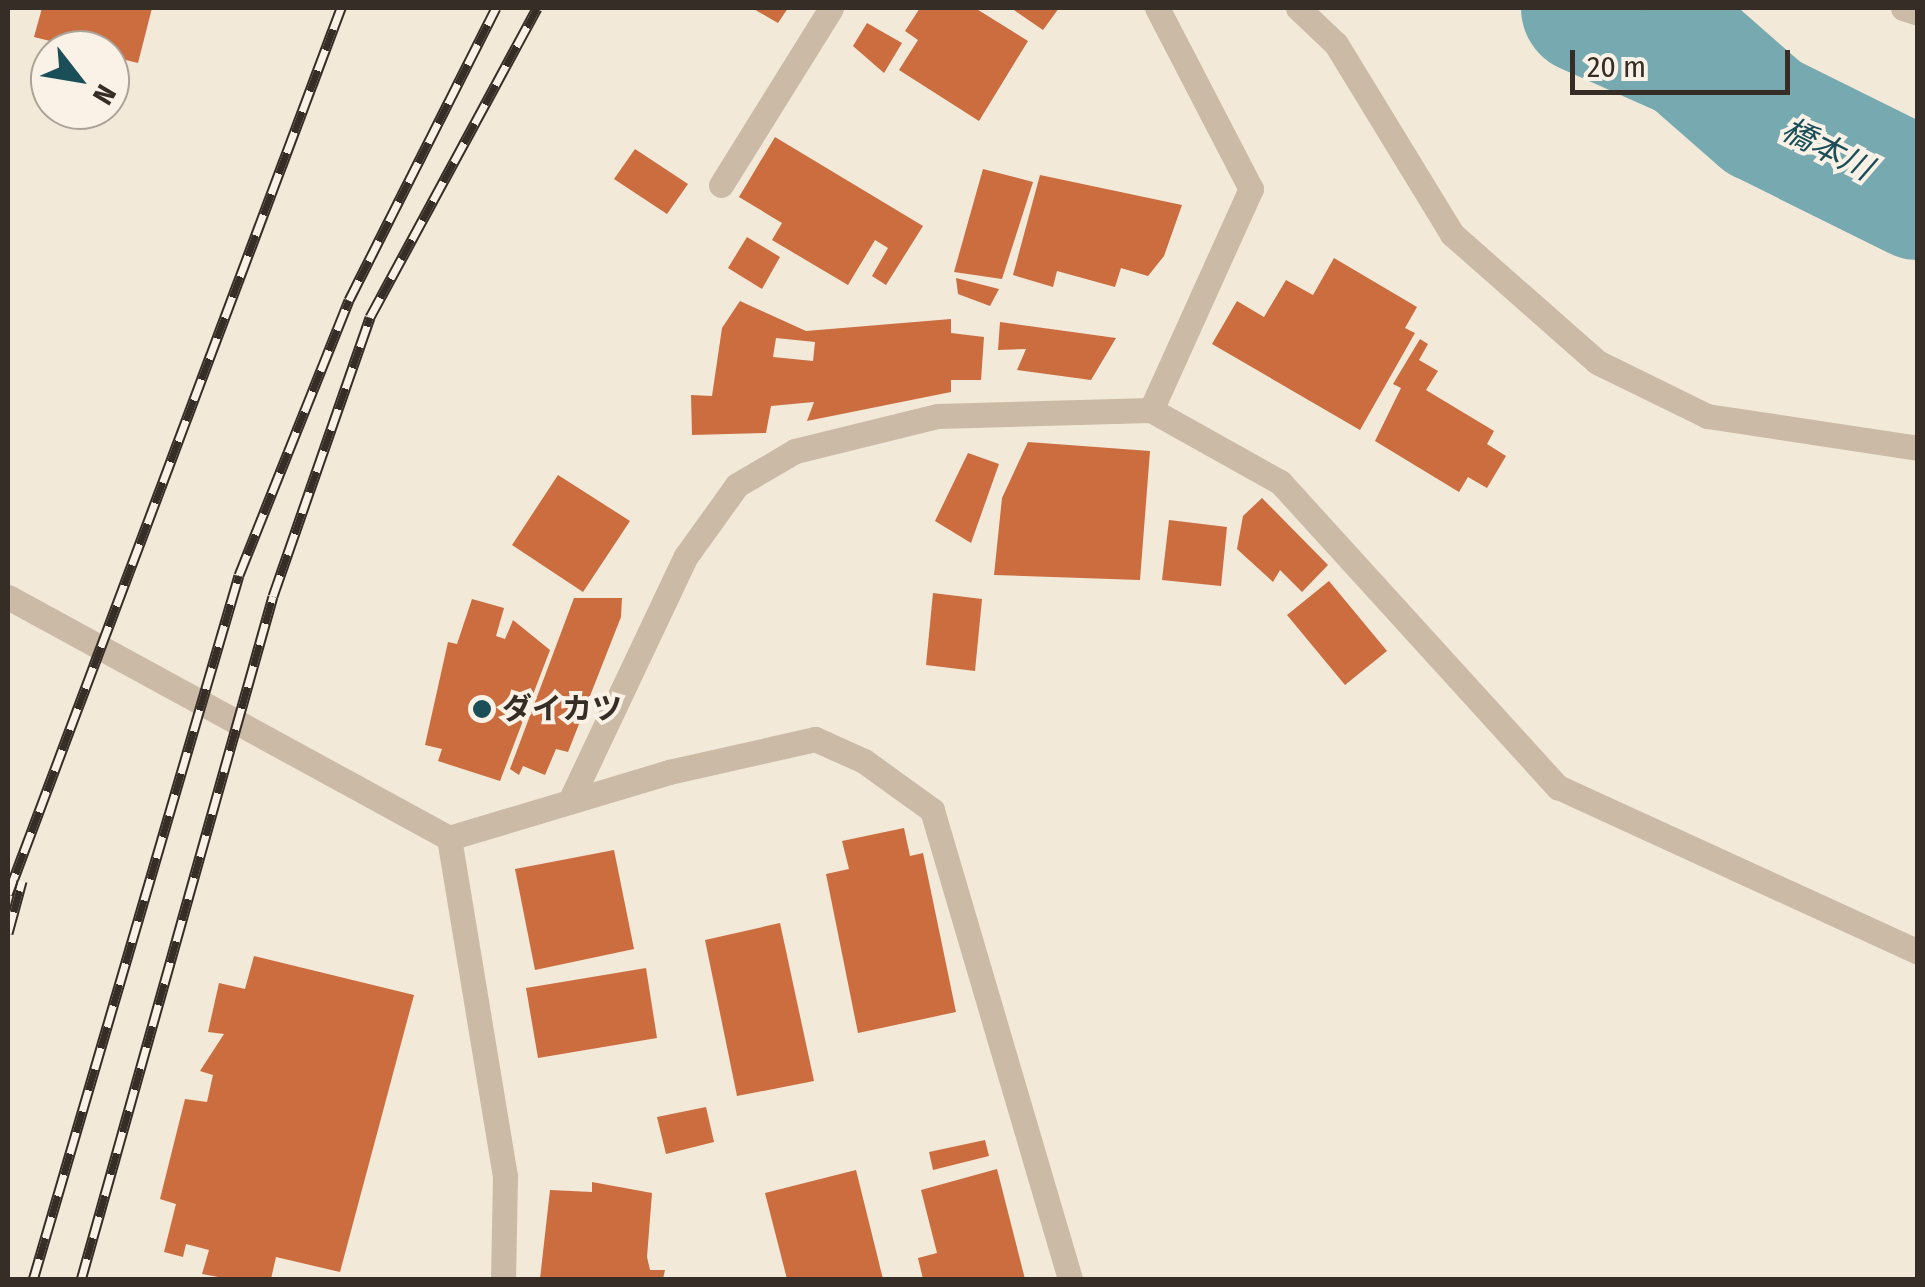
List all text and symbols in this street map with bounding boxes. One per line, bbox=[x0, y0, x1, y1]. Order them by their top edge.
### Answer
north arrow bbox=[30, 30, 130, 130]
scale bar bbox=[1575, 30, 1795, 92]
text: 20 m bbox=[1587, 49, 1646, 85]
text: N bbox=[86, 79, 123, 110]
water label: 橋本川 bbox=[1776, 110, 1878, 188]
place label: ダイカツ bbox=[502, 691, 622, 727]
marker: ダイカツ bbox=[471, 698, 493, 720]

